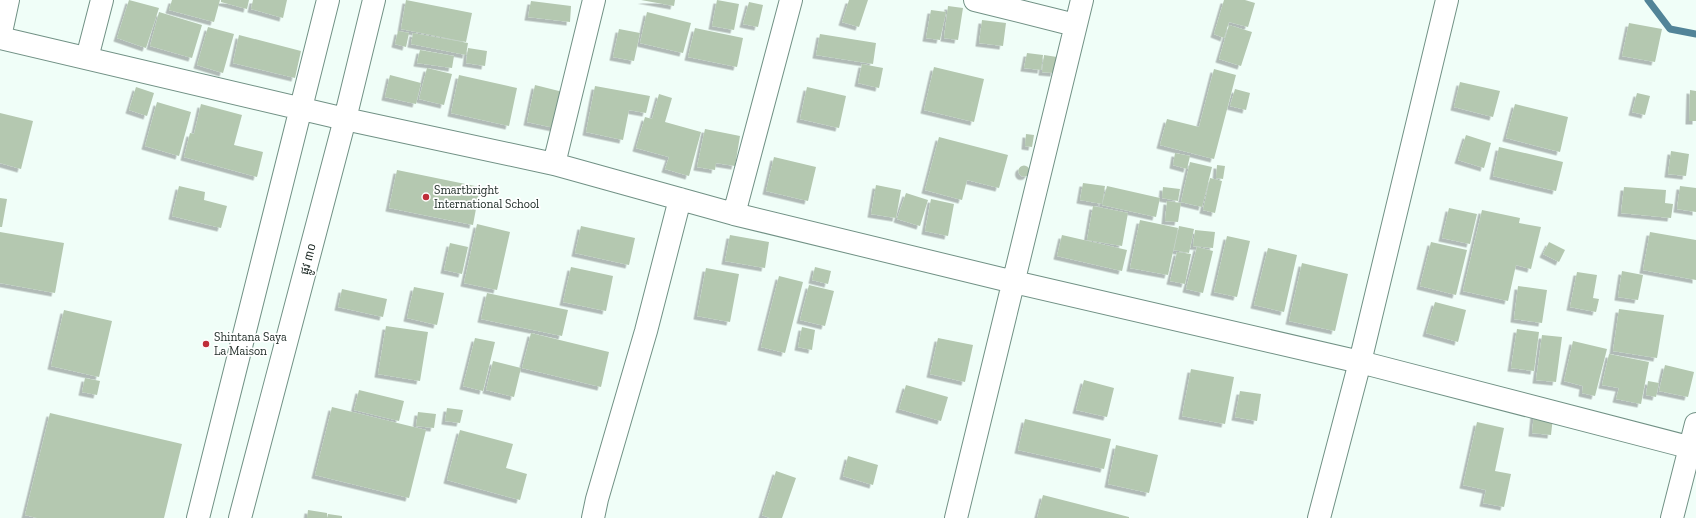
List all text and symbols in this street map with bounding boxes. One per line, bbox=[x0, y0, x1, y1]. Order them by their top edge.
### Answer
place label: Smartbright International School bbox=[434, 183, 539, 211]
marker: Smartbright International School bbox=[421, 192, 431, 202]
street label: ផ្លូវ ៣០ bbox=[297, 242, 322, 277]
place label: Shintana Saya La Maison bbox=[214, 330, 287, 358]
marker: Shintana Saya La Maison bbox=[201, 339, 211, 349]

